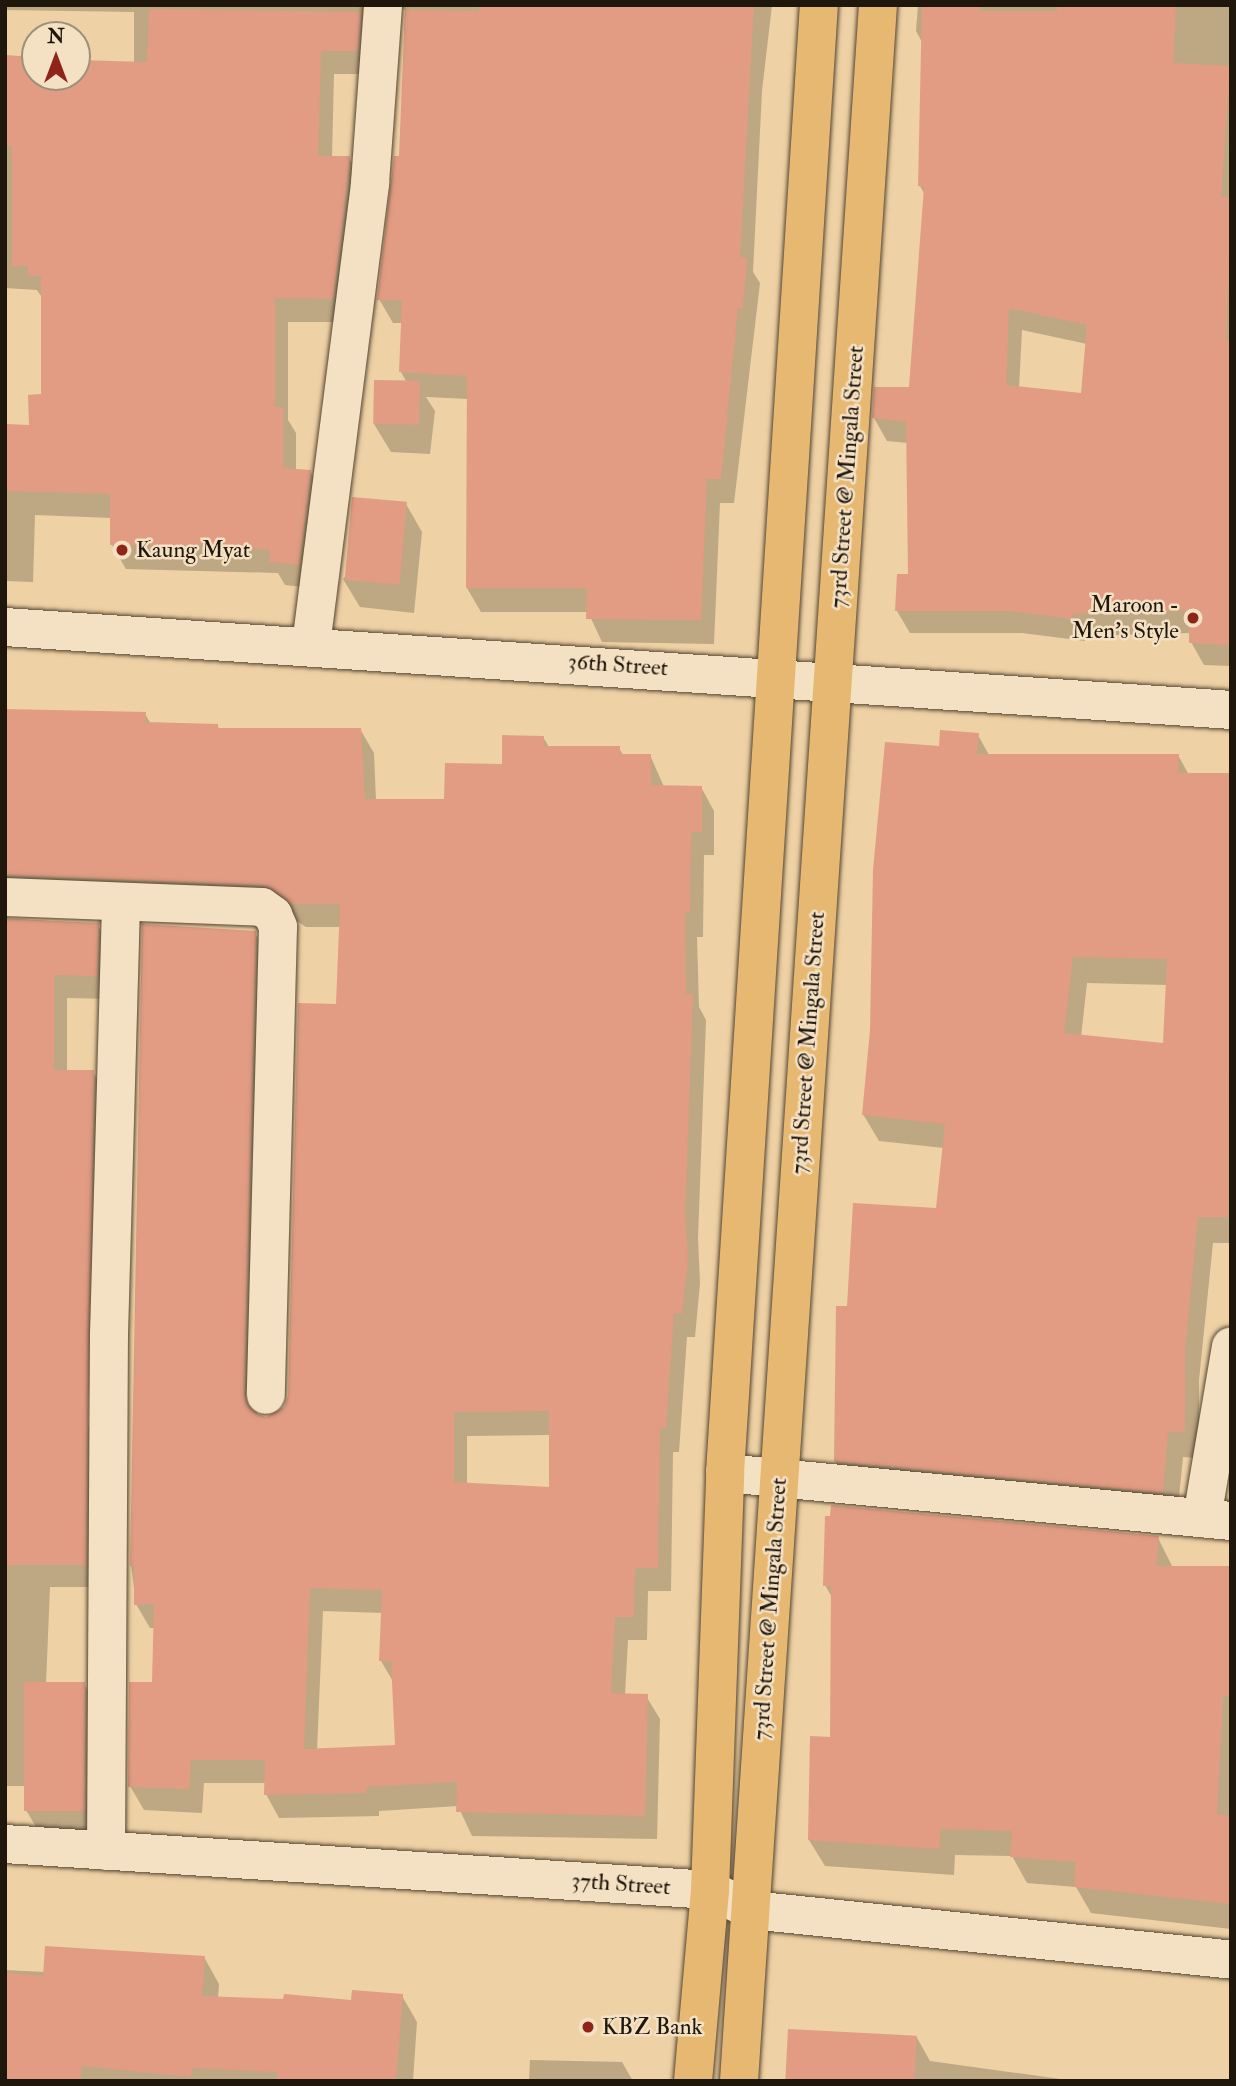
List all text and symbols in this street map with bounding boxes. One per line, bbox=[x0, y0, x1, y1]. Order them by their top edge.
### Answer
north arrow bbox=[21, 21, 91, 91]
text: N bbox=[47, 25, 65, 49]
street label: 73rd Street @ Mingala Street bbox=[824, 345, 870, 609]
place label: Kaung Myat bbox=[136, 536, 250, 564]
marker: Kaung Myat bbox=[114, 542, 130, 558]
place label: Maroon - Men's Style bbox=[1072, 591, 1179, 645]
marker: Maroon - Men's Style bbox=[1185, 610, 1201, 626]
street label: 36th Street bbox=[567, 648, 669, 682]
street label: 73rd Street @ Mingala Street bbox=[785, 911, 831, 1175]
street label: 73rd Street @ Mingala Street bbox=[747, 1477, 793, 1741]
street label: 37th Street bbox=[571, 1867, 671, 1901]
place label: KBZ Bank bbox=[602, 2013, 703, 2041]
marker: KBZ Bank bbox=[580, 2019, 596, 2035]

